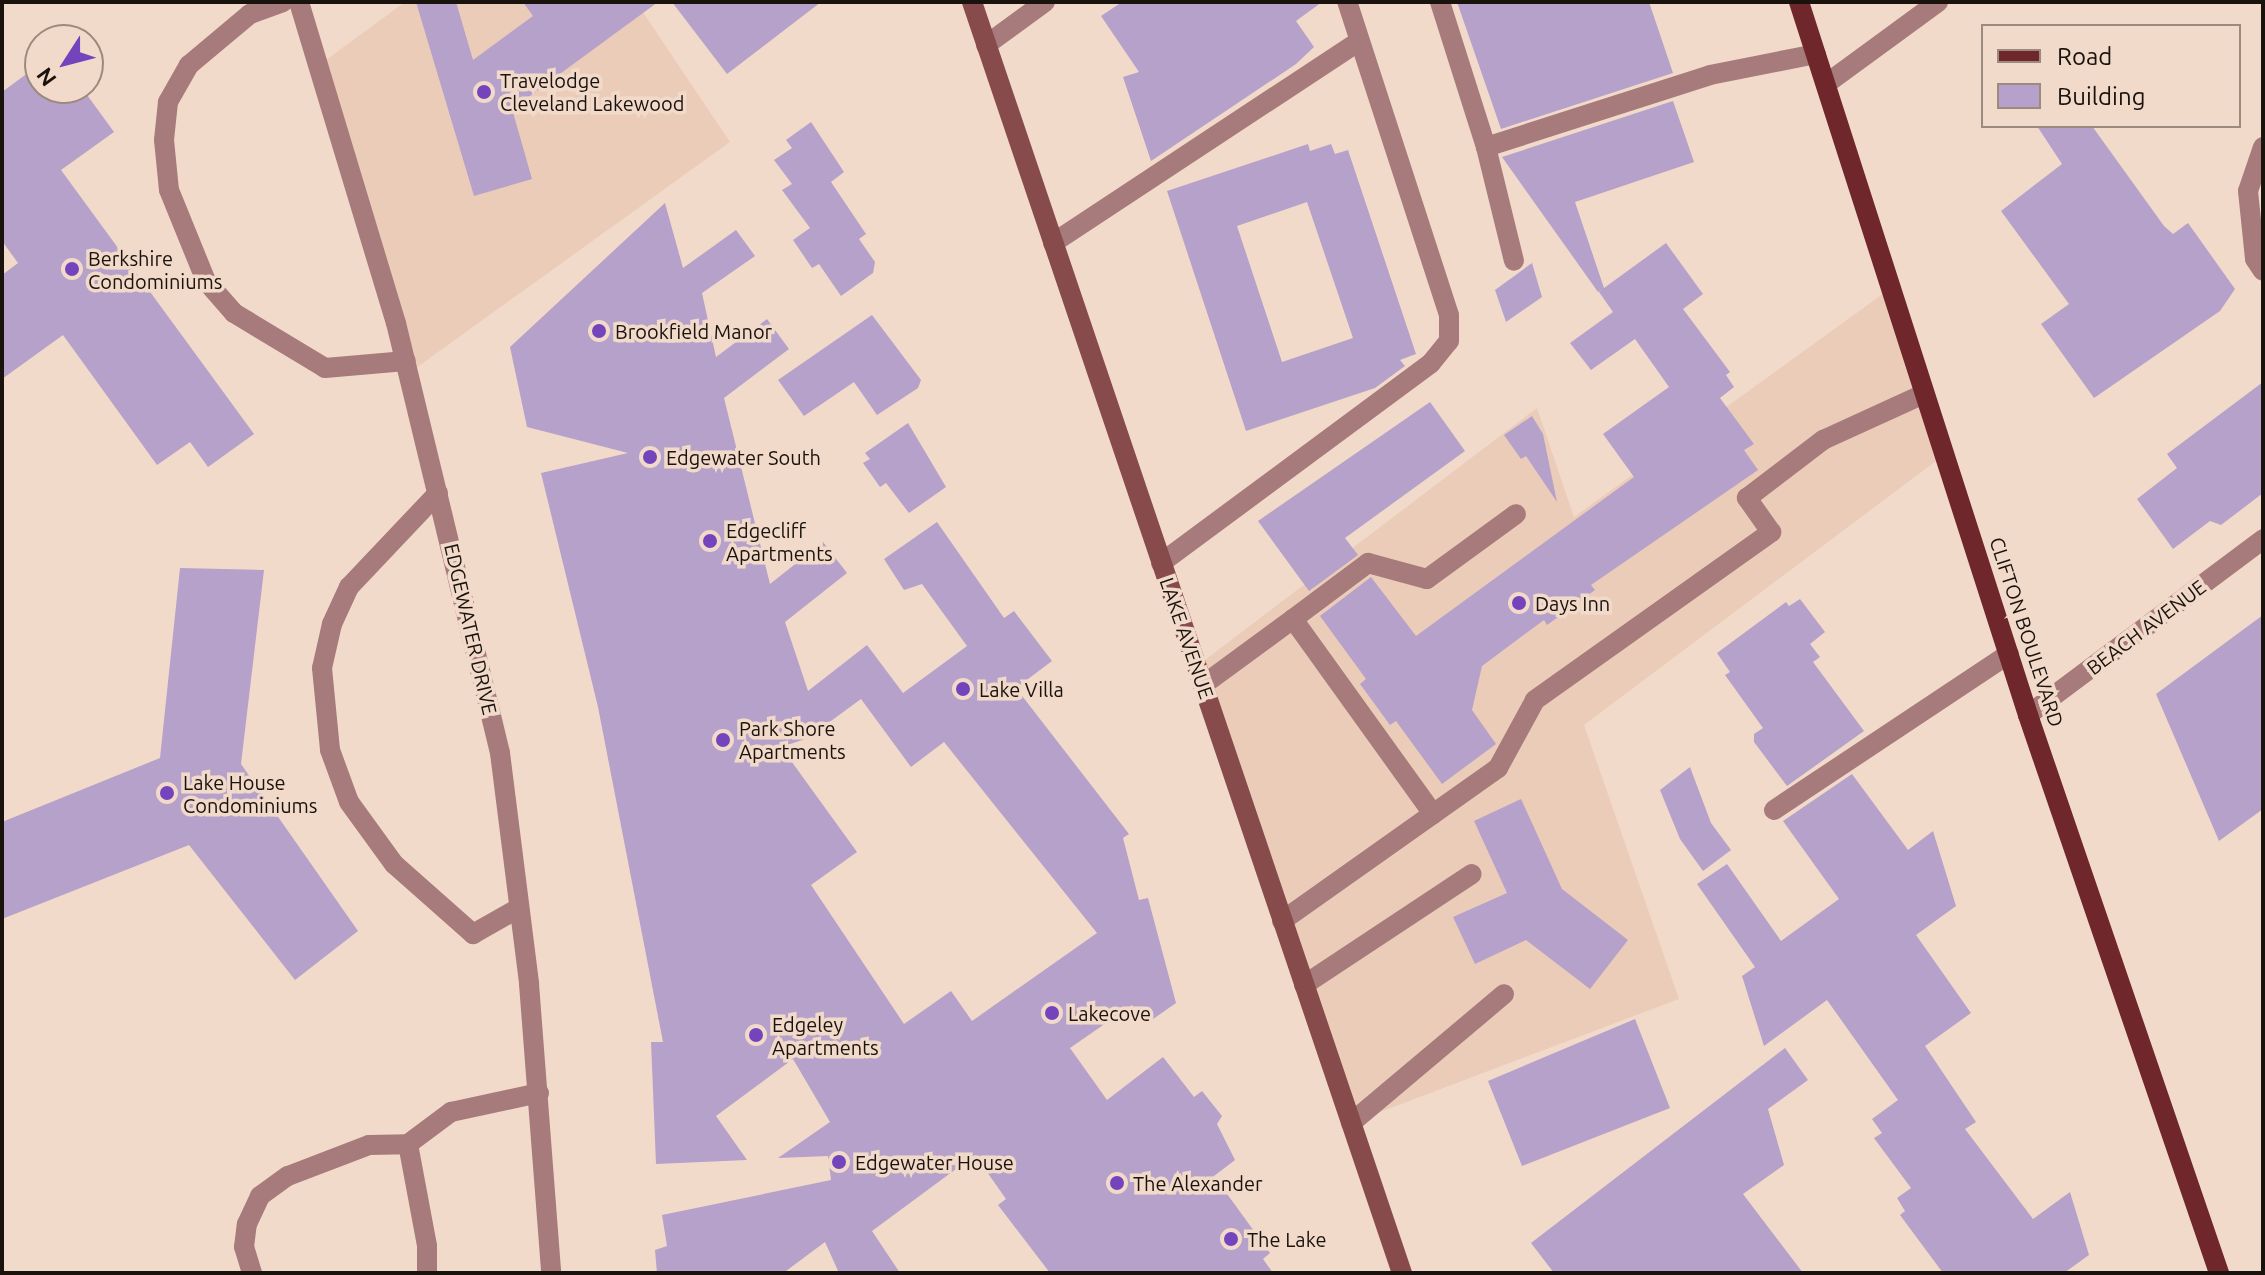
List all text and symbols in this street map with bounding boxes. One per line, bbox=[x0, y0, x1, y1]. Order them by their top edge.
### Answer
north arrow bbox=[24, 24, 104, 104]
legend bbox=[1981, 24, 2241, 128]
text: Road bbox=[2057, 43, 2112, 70]
text: N bbox=[31, 63, 61, 91]
place label: Travelodge Cleveland Lakewood bbox=[500, 68, 684, 115]
marker: Travelodge Cleveland Lakewood bbox=[475, 83, 493, 101]
text: Building bbox=[2057, 83, 2145, 110]
place label: Berkshire Condominiums bbox=[88, 246, 223, 293]
marker: Berkshire Condominiums bbox=[63, 260, 81, 278]
place label: Brookfield Manor bbox=[615, 319, 772, 343]
marker: Brookfield Manor bbox=[590, 322, 608, 340]
place label: Edgewater South bbox=[666, 445, 821, 469]
marker: Edgewater South bbox=[641, 448, 659, 466]
place label: Edgecliff Apartments bbox=[726, 518, 833, 565]
marker: Edgecliff Apartments bbox=[701, 532, 719, 550]
street label: CLIFTON BOULEVARD bbox=[1985, 534, 2069, 730]
street label: EDGEWATER DRIVE bbox=[440, 541, 502, 717]
street label: LAKE AVENUE bbox=[1155, 574, 1219, 702]
street label: BEACH AVENUE bbox=[2082, 574, 2210, 680]
place label: Days Inn bbox=[1535, 591, 1610, 615]
marker: Days Inn bbox=[1510, 594, 1528, 612]
place label: Lake Villa bbox=[979, 677, 1064, 701]
marker: Lake Villa bbox=[954, 680, 972, 698]
place label: Park Shore Apartments bbox=[739, 716, 846, 763]
marker: Park Shore Apartments bbox=[714, 731, 732, 749]
place label: Lake House Condominiums bbox=[183, 770, 318, 817]
marker: Lake House Condominiums bbox=[158, 784, 176, 802]
place label: Lakecove bbox=[1068, 1001, 1151, 1025]
marker: Lakecove bbox=[1043, 1004, 1061, 1022]
place label: Edgeley Apartments bbox=[772, 1012, 879, 1059]
marker: Edgeley Apartments bbox=[747, 1026, 765, 1044]
place label: Edgewater House bbox=[855, 1150, 1014, 1174]
marker: Edgewater House bbox=[830, 1153, 848, 1171]
place label: The Alexander bbox=[1133, 1171, 1262, 1195]
marker: The Alexander bbox=[1108, 1174, 1126, 1192]
place label: The Lake bbox=[1247, 1227, 1326, 1251]
marker: The Lake bbox=[1222, 1230, 1240, 1248]

